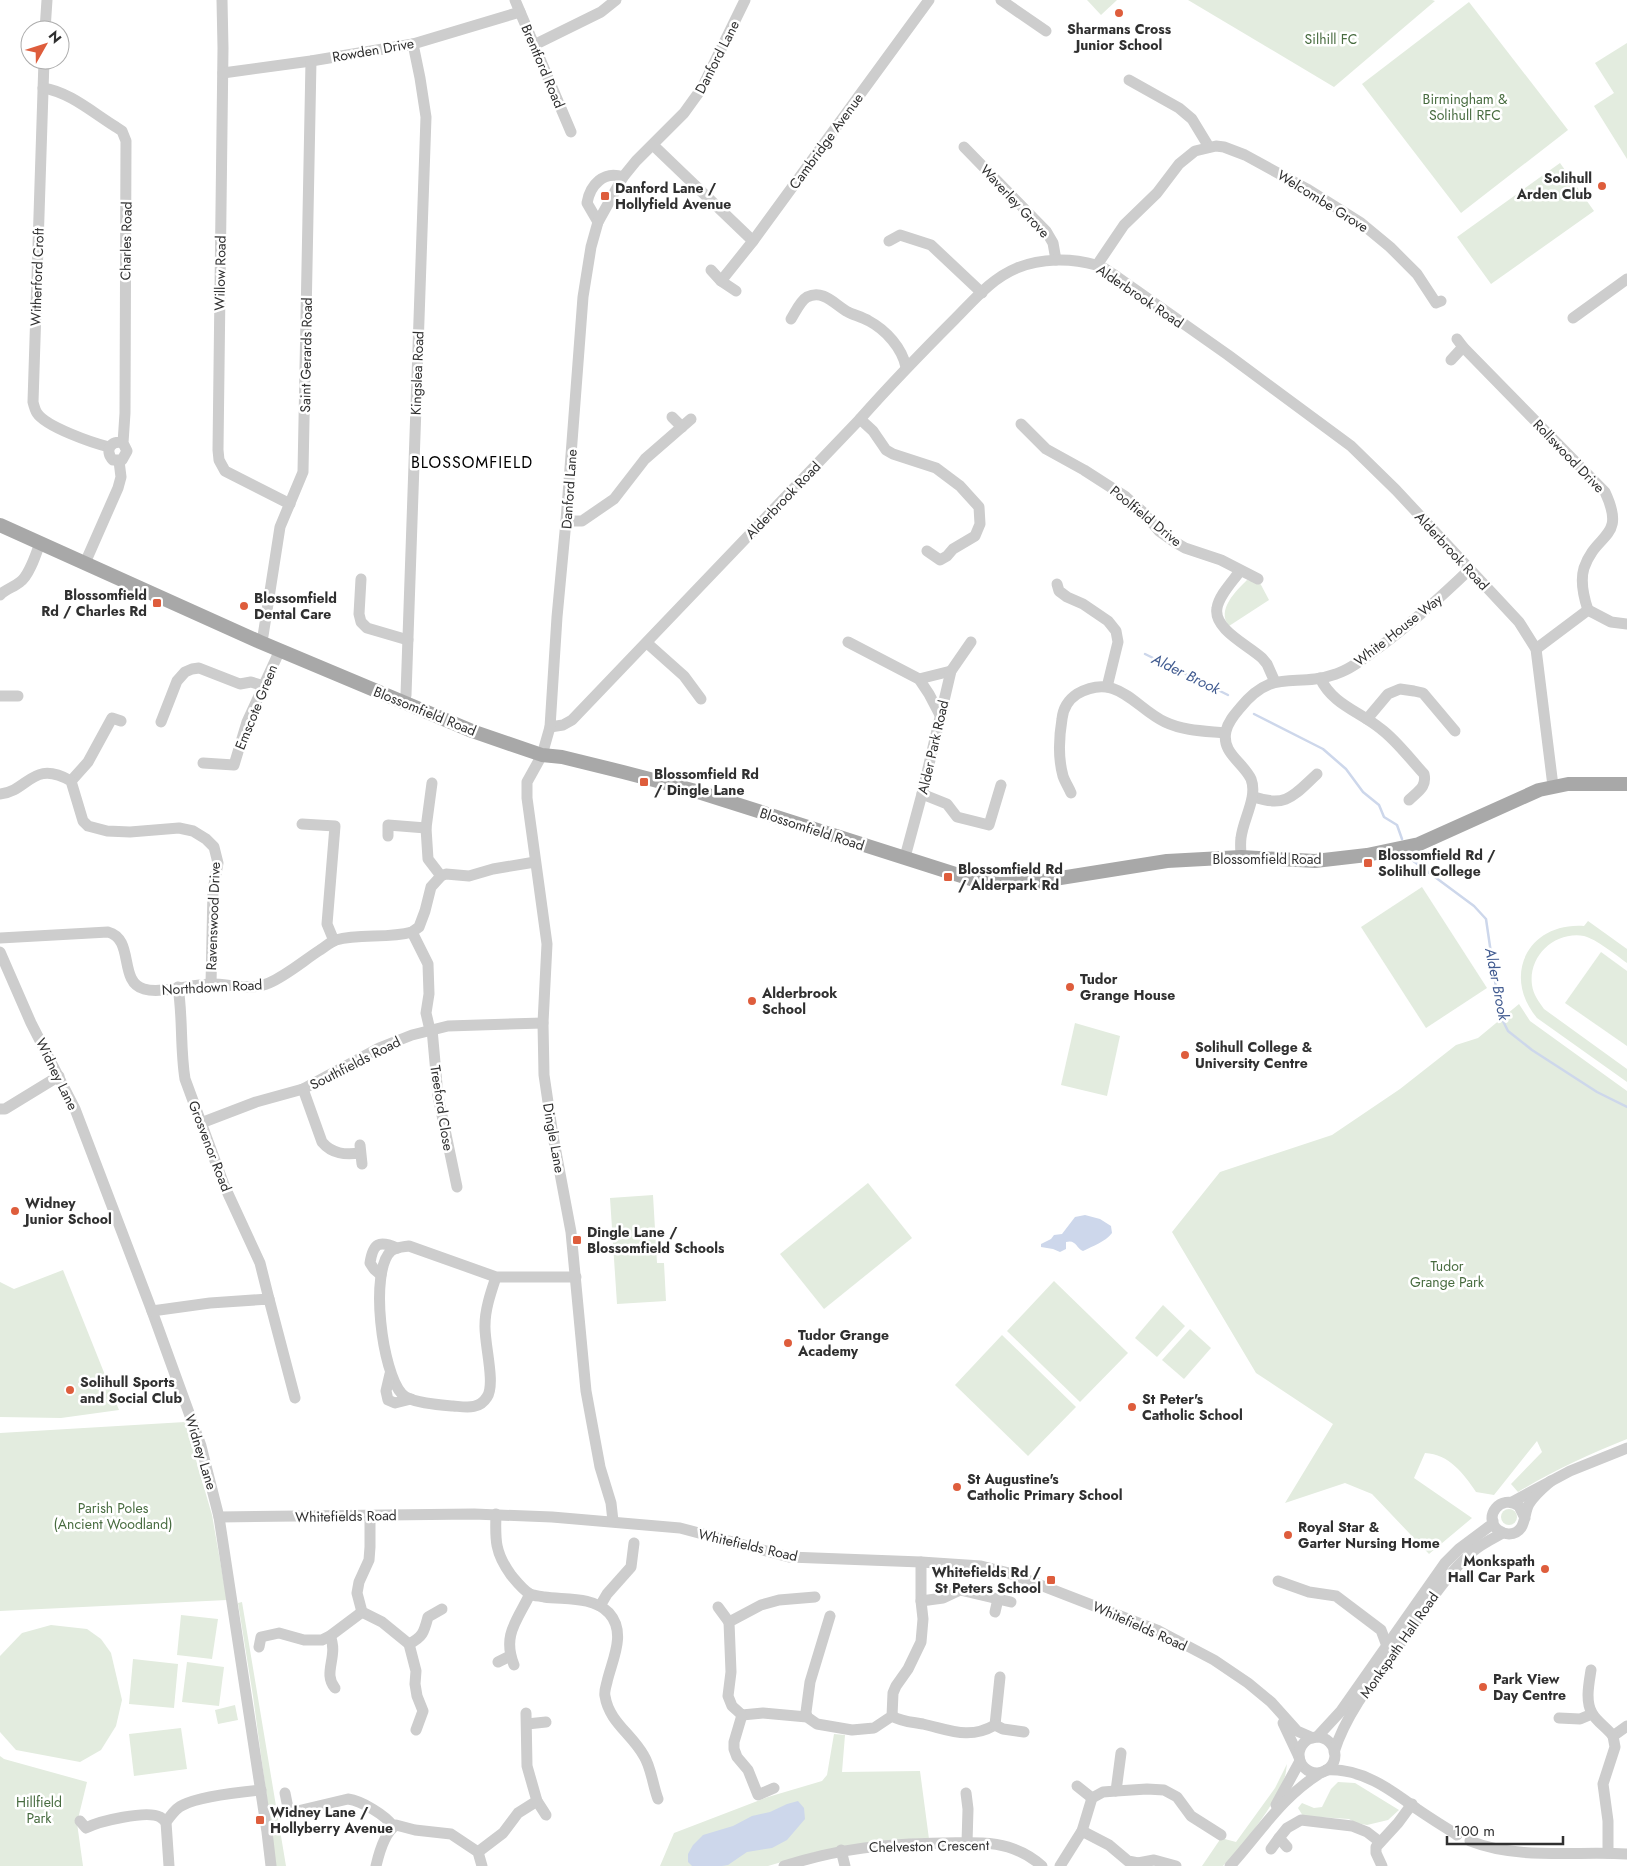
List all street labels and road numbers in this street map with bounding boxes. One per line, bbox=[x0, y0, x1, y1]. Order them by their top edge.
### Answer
street label: Danford Lane bbox=[690, 17, 744, 97]
street label: Brentford Road bbox=[516, 21, 570, 111]
street label: Rowden Drive bbox=[331, 33, 415, 67]
street label: Cambridge Avenue bbox=[784, 89, 868, 193]
street label: Waverley Grove bbox=[976, 160, 1054, 242]
street label: Welcombe Grove bbox=[1274, 165, 1372, 237]
street label: Charles Road bbox=[115, 201, 137, 281]
street label: Witherford Croft bbox=[25, 227, 49, 326]
street label: Willow Road bbox=[209, 235, 231, 311]
street label: Alderbrook Road bbox=[1093, 260, 1187, 332]
street label: Saint Gerards Road bbox=[295, 297, 317, 413]
street label: Kingslea Road bbox=[406, 331, 428, 415]
street label: Rollswood Drive bbox=[1529, 415, 1609, 497]
street label: Danford Lane bbox=[556, 448, 582, 530]
street label: Alderbrook Road bbox=[741, 457, 825, 543]
street label: Poolfield Drive bbox=[1106, 481, 1186, 551]
street label: Alderbrook Road bbox=[1410, 507, 1494, 595]
street label: White House Way bbox=[1350, 589, 1447, 671]
street label: Emscote Green bbox=[230, 661, 282, 753]
street label: Blossomfield Road bbox=[371, 681, 479, 741]
street label: Alder Park Road bbox=[912, 698, 954, 796]
street label: Blossomfield Road bbox=[757, 803, 867, 855]
street label: Blossomfield Road bbox=[1213, 849, 1321, 869]
street label: Ravenswood Drive bbox=[201, 861, 225, 971]
street label: Northdown Road bbox=[161, 974, 263, 1000]
street label: Southfields Road bbox=[306, 1032, 404, 1094]
street label: Widney Lane bbox=[31, 1035, 83, 1113]
street label: Treeford Close bbox=[425, 1064, 459, 1152]
street label: Grosvenor Road bbox=[183, 1098, 237, 1194]
street label: Dingle Lane bbox=[538, 1101, 570, 1175]
street label: Widney Lane bbox=[180, 1412, 222, 1492]
street label: Whitefields Road bbox=[295, 1505, 397, 1527]
street label: Whitefields Road bbox=[696, 1524, 800, 1566]
street label: Monkspath Hall Road bbox=[1355, 1588, 1443, 1702]
street label: Whitefields Road bbox=[1090, 1596, 1190, 1656]
street label: Chelveston Crescent bbox=[869, 1835, 990, 1857]

